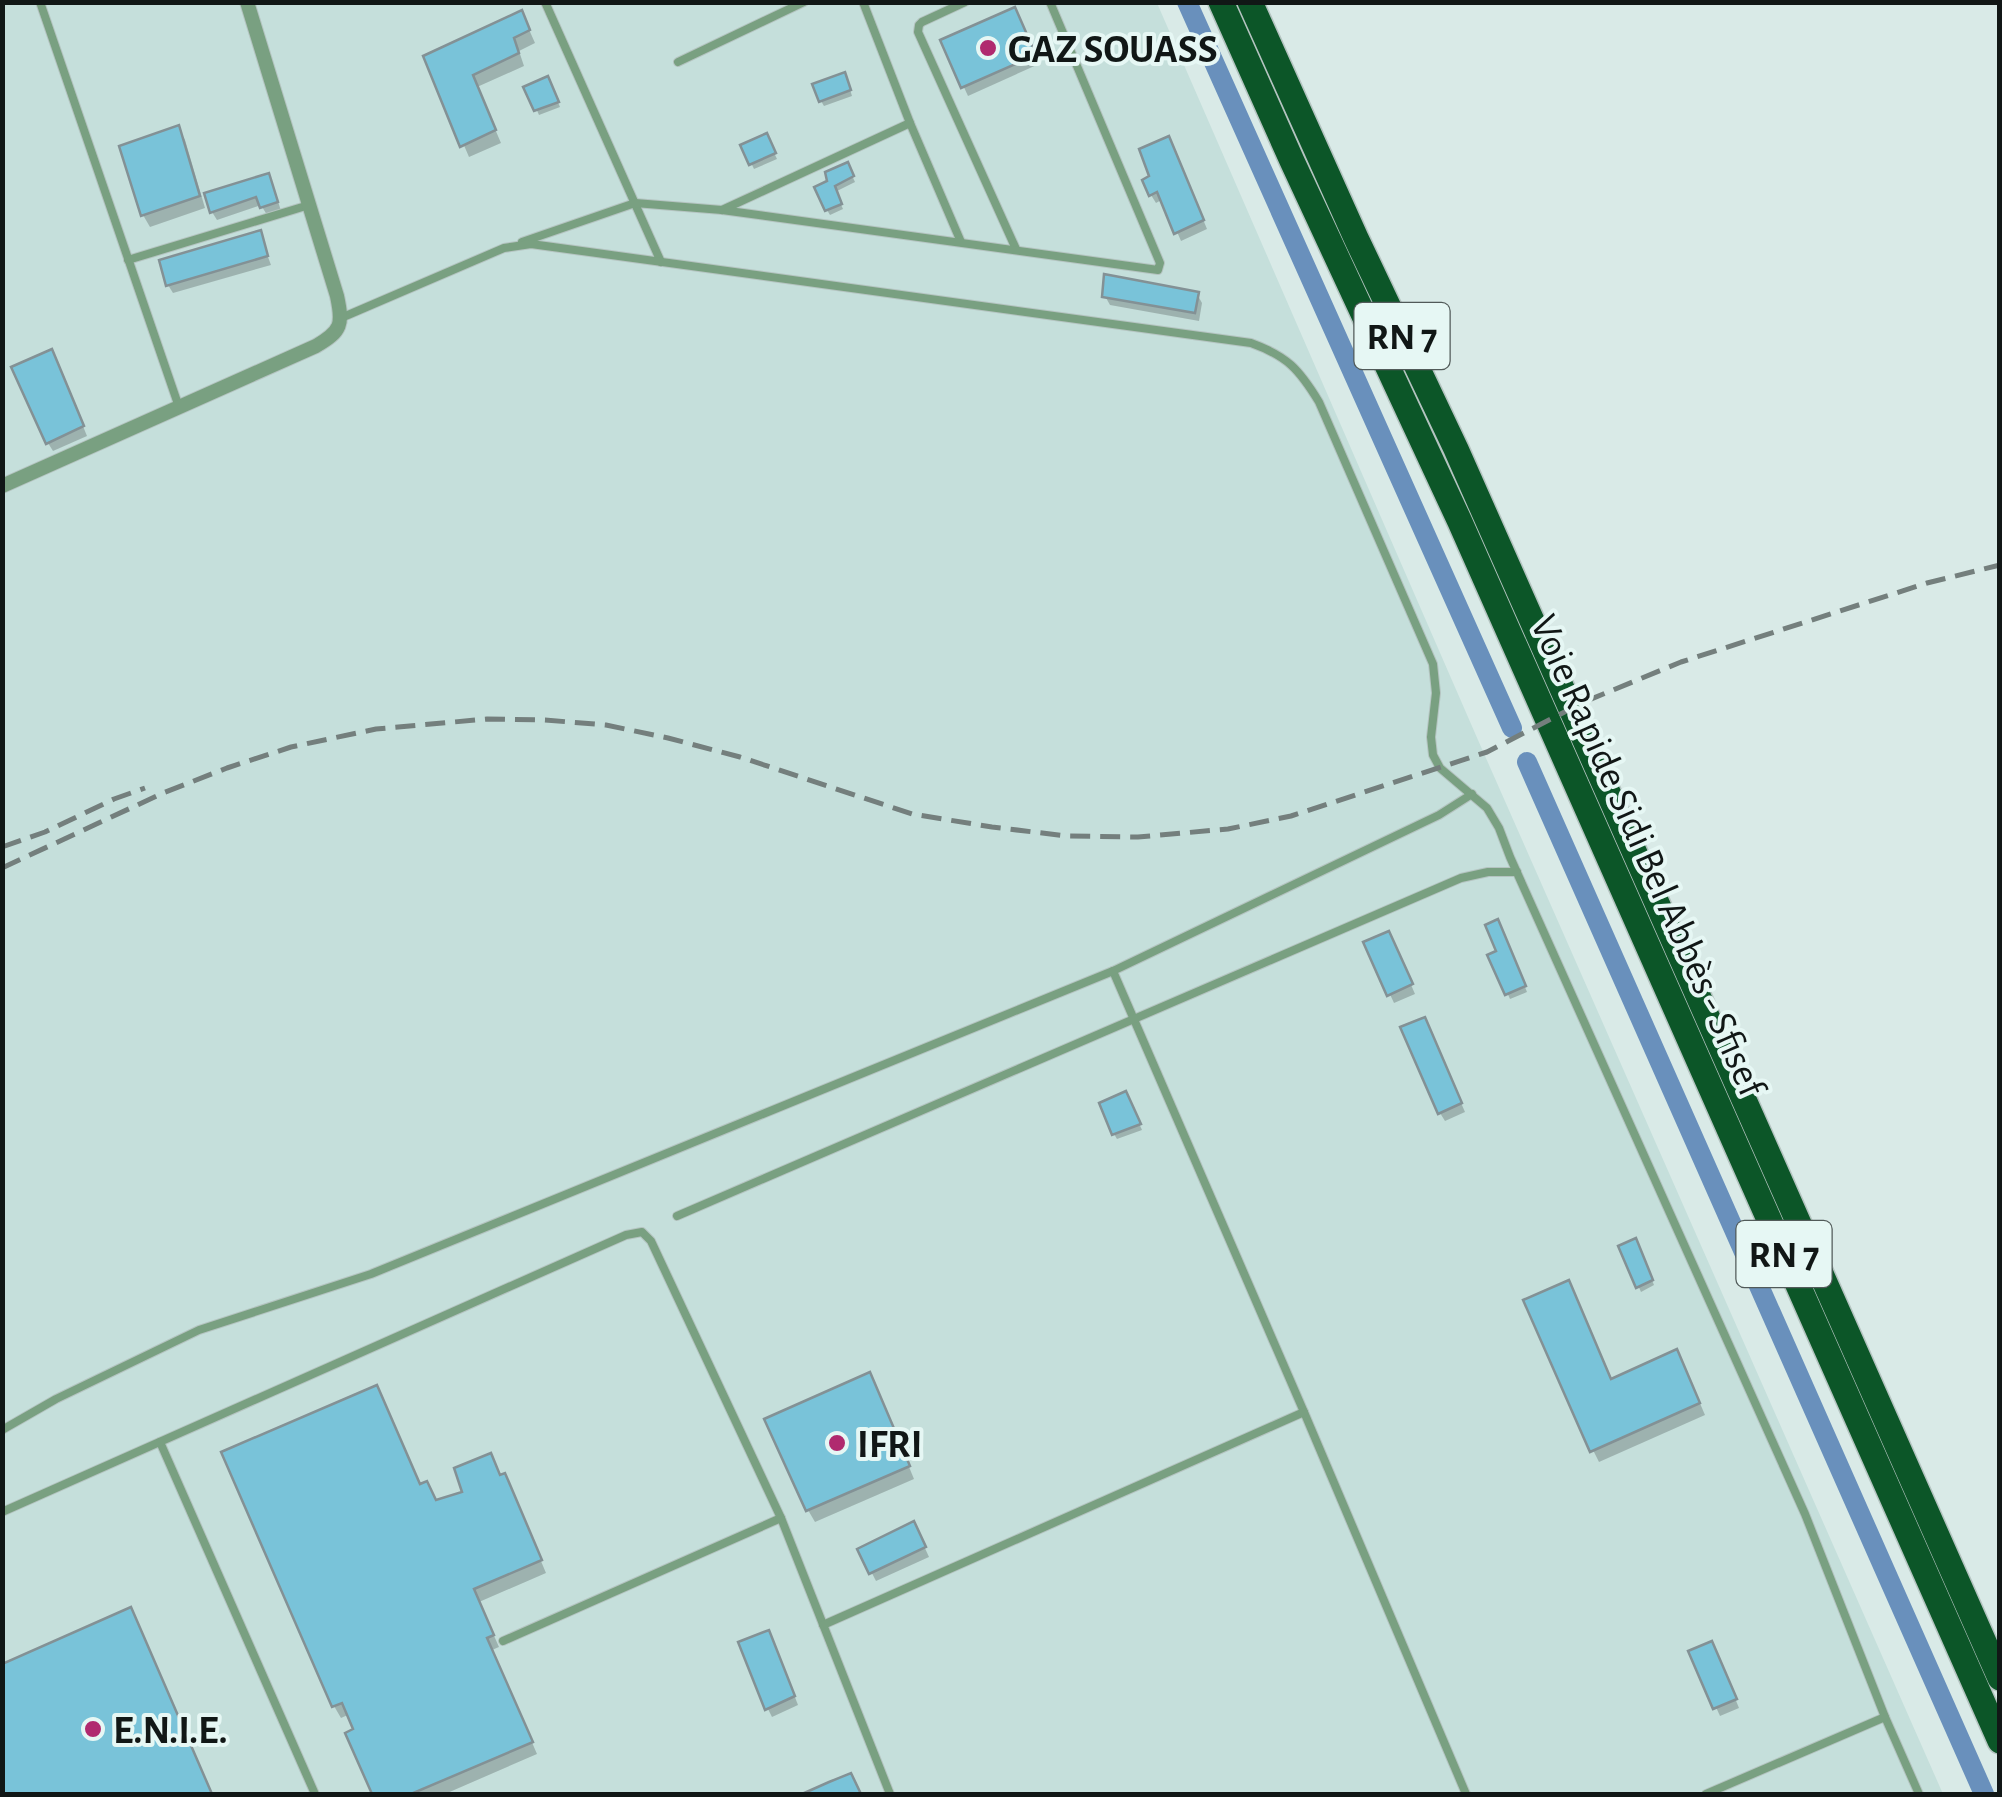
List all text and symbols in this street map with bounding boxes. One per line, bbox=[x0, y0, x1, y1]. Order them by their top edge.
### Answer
place label: GAZ SOUASS bbox=[1008, 30, 1218, 70]
marker: GAZ SOUASS bbox=[977, 37, 999, 59]
road number: RN 7 bbox=[1354, 303, 1450, 369]
street label: Voie Rapide Sidi Bel Abbès - Sfisef bbox=[1523, 609, 1772, 1104]
road number: RN 7 bbox=[1736, 1221, 1832, 1287]
place label: IFRI bbox=[857, 1425, 922, 1465]
marker: IFRI bbox=[826, 1432, 848, 1454]
place label: E.N.I.E. bbox=[113, 1711, 228, 1751]
marker: E.N.I.E. bbox=[82, 1718, 104, 1740]

